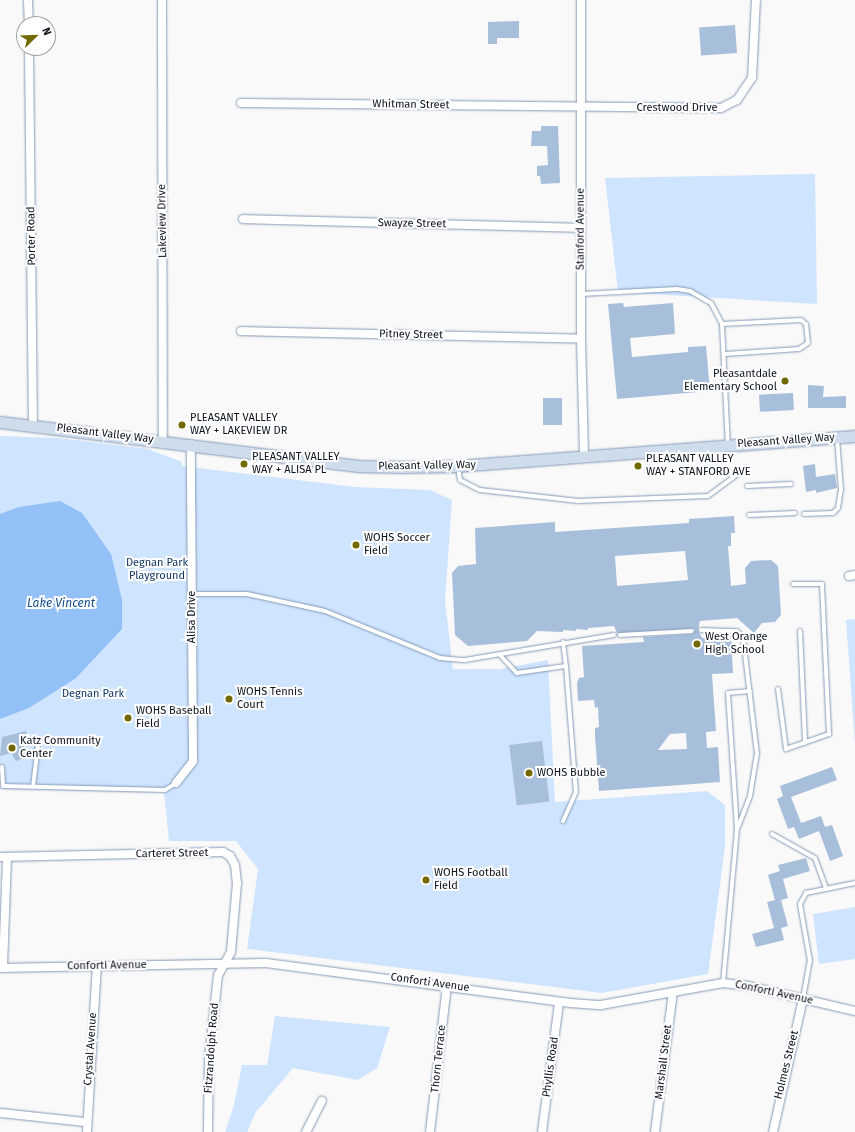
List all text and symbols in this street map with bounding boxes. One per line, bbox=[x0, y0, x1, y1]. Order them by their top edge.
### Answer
north arrow bbox=[16, 16, 56, 56]
text: N bbox=[39, 26, 54, 37]
street label: Whitman Street bbox=[372, 98, 450, 112]
street label: Crestwood Drive bbox=[636, 101, 718, 115]
street label: Lakeview Drive bbox=[156, 184, 170, 258]
street label: Stanford Avenue bbox=[574, 188, 588, 270]
street label: Porter Road bbox=[25, 206, 39, 266]
street label: Swayze Street bbox=[378, 217, 446, 231]
street label: Pitney Street bbox=[379, 328, 443, 342]
place label: Pleasantdale Elementary School bbox=[684, 368, 777, 394]
marker: Pleasantdale Elementary School bbox=[780, 376, 790, 386]
place label: PLEASANT VALLEY WAY + LAKEVIEW DR bbox=[190, 412, 287, 438]
marker: PLEASANT VALLEY WAY + LAKEVIEW DR bbox=[177, 420, 187, 430]
street label: Pleasant Valley Way bbox=[56, 421, 154, 447]
street label: Pleasant Valley Way bbox=[737, 431, 835, 451]
place label: PLEASANT VALLEY WAY + ALISA PL bbox=[252, 451, 340, 477]
place label: PLEASANT VALLEY WAY + STANFORD AVE bbox=[646, 453, 751, 479]
marker: PLEASANT VALLEY WAY + ALISA PL bbox=[239, 459, 249, 469]
street label: Pleasant Valley Way bbox=[378, 459, 476, 473]
marker: PLEASANT VALLEY WAY + STANFORD AVE bbox=[633, 461, 643, 471]
place label: WOHS Soccer Field bbox=[364, 532, 430, 558]
marker: WOHS Soccer Field bbox=[351, 540, 361, 550]
park label: Degnan Park Playground bbox=[126, 557, 188, 583]
street label: Alisa Drive bbox=[185, 591, 199, 643]
water label: Lake Vincent bbox=[27, 597, 95, 611]
place label: West Orange High School bbox=[705, 631, 767, 657]
marker: West Orange High School bbox=[692, 639, 702, 649]
place label: WOHS Tennis Court bbox=[237, 686, 302, 712]
park label: Degnan Park bbox=[62, 687, 124, 701]
marker: WOHS Tennis Court bbox=[224, 694, 234, 704]
place label: WOHS Baseball Field bbox=[136, 705, 212, 731]
marker: WOHS Baseball Field bbox=[123, 713, 133, 723]
place label: Katz Community Center bbox=[20, 735, 101, 761]
marker: Katz Community Center bbox=[7, 743, 17, 753]
place label: WOHS Bubble bbox=[537, 766, 605, 780]
marker: WOHS Bubble bbox=[524, 768, 534, 778]
street label: Carteret Street bbox=[136, 847, 208, 861]
place label: WOHS Football Field bbox=[434, 867, 508, 893]
marker: WOHS Football Field bbox=[421, 875, 431, 885]
street label: Conforti Avenue bbox=[67, 959, 147, 973]
street label: Conforti Avenue bbox=[390, 971, 470, 995]
street label: Conforti Avenue bbox=[734, 978, 814, 1008]
street label: Fitzrandolph Road bbox=[202, 1002, 222, 1094]
street label: Crystal Avenue bbox=[82, 1012, 100, 1086]
street label: Thorn Terrace bbox=[429, 1024, 449, 1094]
street label: Marshall Street bbox=[653, 1024, 675, 1100]
street label: Holmes Street bbox=[772, 1029, 802, 1101]
street label: Phyllis Road bbox=[540, 1036, 562, 1098]

